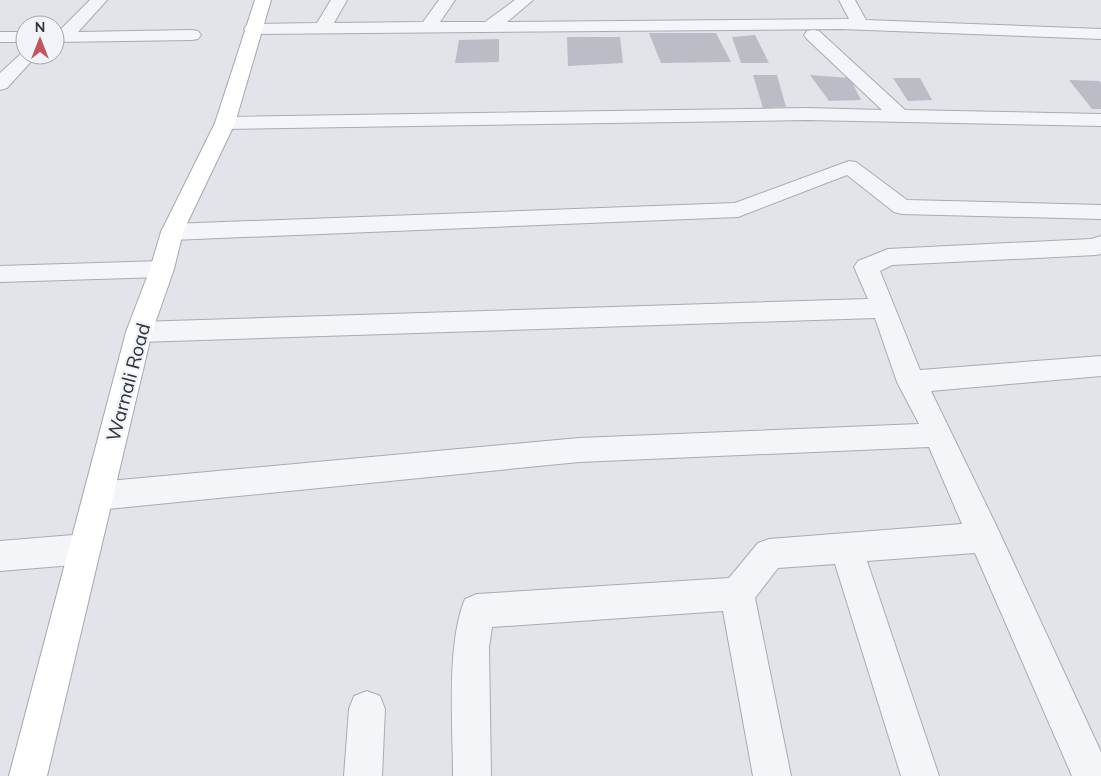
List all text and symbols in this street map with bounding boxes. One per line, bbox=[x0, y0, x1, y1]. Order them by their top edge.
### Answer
north arrow bbox=[15, 15, 65, 65]
text: N bbox=[35, 18, 45, 36]
street label: Warnali Road bbox=[101, 320, 155, 444]

